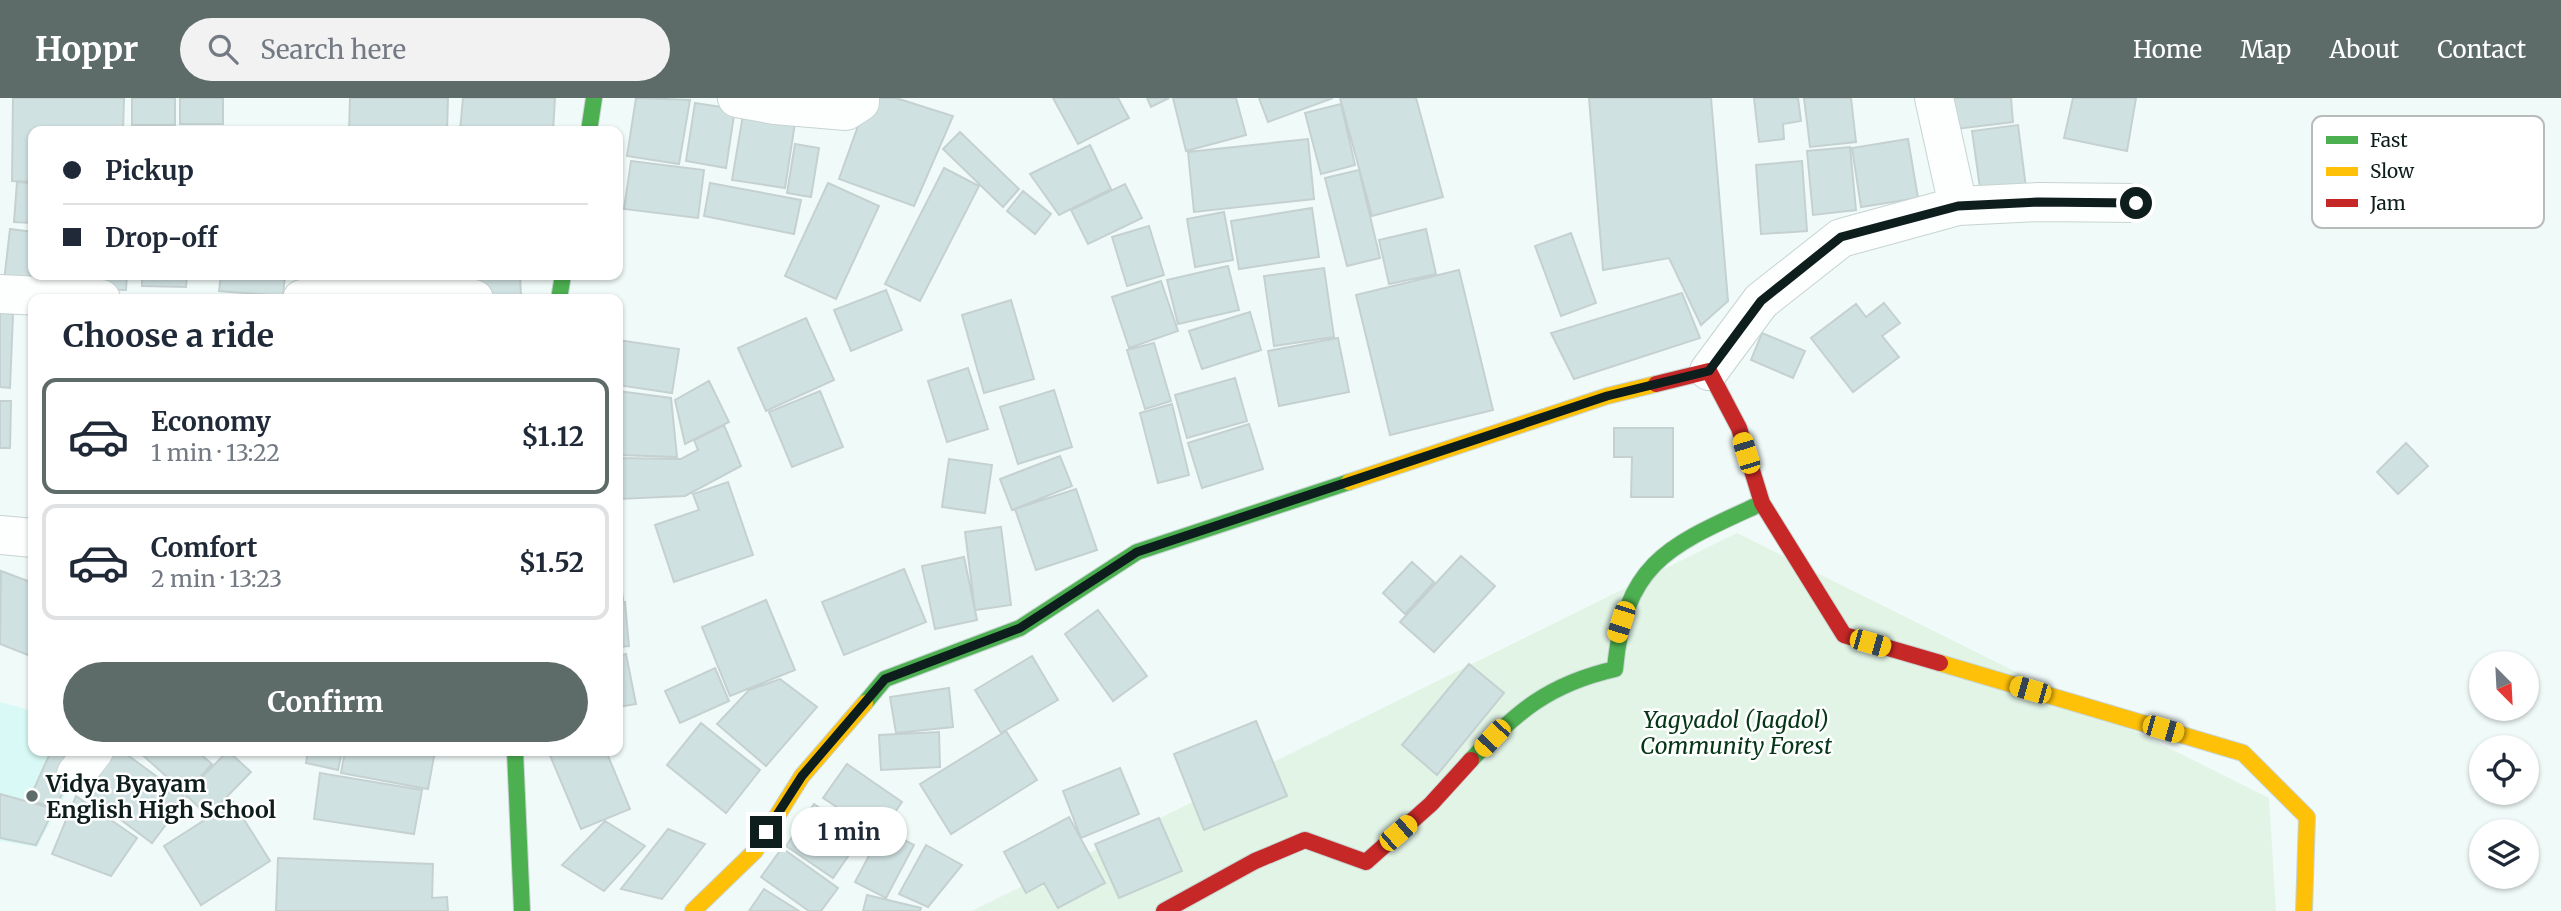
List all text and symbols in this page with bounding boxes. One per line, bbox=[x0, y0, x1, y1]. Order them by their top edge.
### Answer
search box bbox=[180, 18, 670, 81]
text: Hoppr bbox=[35, 29, 138, 70]
icon: search bbox=[204, 30, 242, 68]
text: Search here bbox=[260, 33, 406, 66]
text: Home bbox=[2133, 34, 2202, 65]
text: Map bbox=[2240, 34, 2291, 65]
text: About bbox=[2329, 34, 2399, 65]
text: Contact bbox=[2437, 34, 2526, 65]
legend bbox=[2312, 116, 2544, 228]
text: Fast bbox=[2370, 128, 2408, 152]
text: Pickup bbox=[105, 154, 194, 187]
text: Slow bbox=[2370, 159, 2415, 183]
route start bbox=[2120, 187, 2152, 219]
text: Jam bbox=[2369, 191, 2406, 215]
text: Drop-off bbox=[105, 221, 218, 254]
text: Choose a ride bbox=[63, 316, 274, 356]
icon: car bbox=[67, 405, 130, 468]
text: Economy bbox=[151, 405, 271, 438]
text: $1.12 bbox=[521, 420, 584, 453]
car bbox=[1730, 430, 1763, 476]
text: 1 min · 13:22 bbox=[151, 438, 280, 467]
icon: car bbox=[67, 531, 130, 594]
text: Comfort bbox=[151, 531, 257, 564]
text: $1.52 bbox=[519, 546, 584, 579]
text: 2 min · 13:23 bbox=[151, 564, 282, 593]
car bbox=[1605, 599, 1638, 645]
car bbox=[1847, 627, 1894, 659]
north arrow bbox=[2469, 651, 2539, 721]
map controls bbox=[2469, 651, 2539, 889]
button: Confirm bbox=[63, 662, 588, 742]
car bbox=[2007, 674, 2054, 706]
park label: Yagyadol (Jagdol) Community Forest bbox=[1640, 705, 1832, 760]
car bbox=[2140, 713, 2187, 745]
car bbox=[1470, 715, 1515, 761]
button: locate bbox=[2469, 735, 2539, 805]
place label: Vidya Byayam English High School bbox=[45, 769, 277, 824]
marker: Vidya Byayam English High School bbox=[24, 788, 40, 804]
callout: 1 min bbox=[790, 808, 906, 856]
car bbox=[1376, 811, 1421, 855]
route end bbox=[750, 816, 782, 848]
text: 1 min bbox=[818, 817, 880, 846]
button: layers bbox=[2469, 819, 2539, 889]

